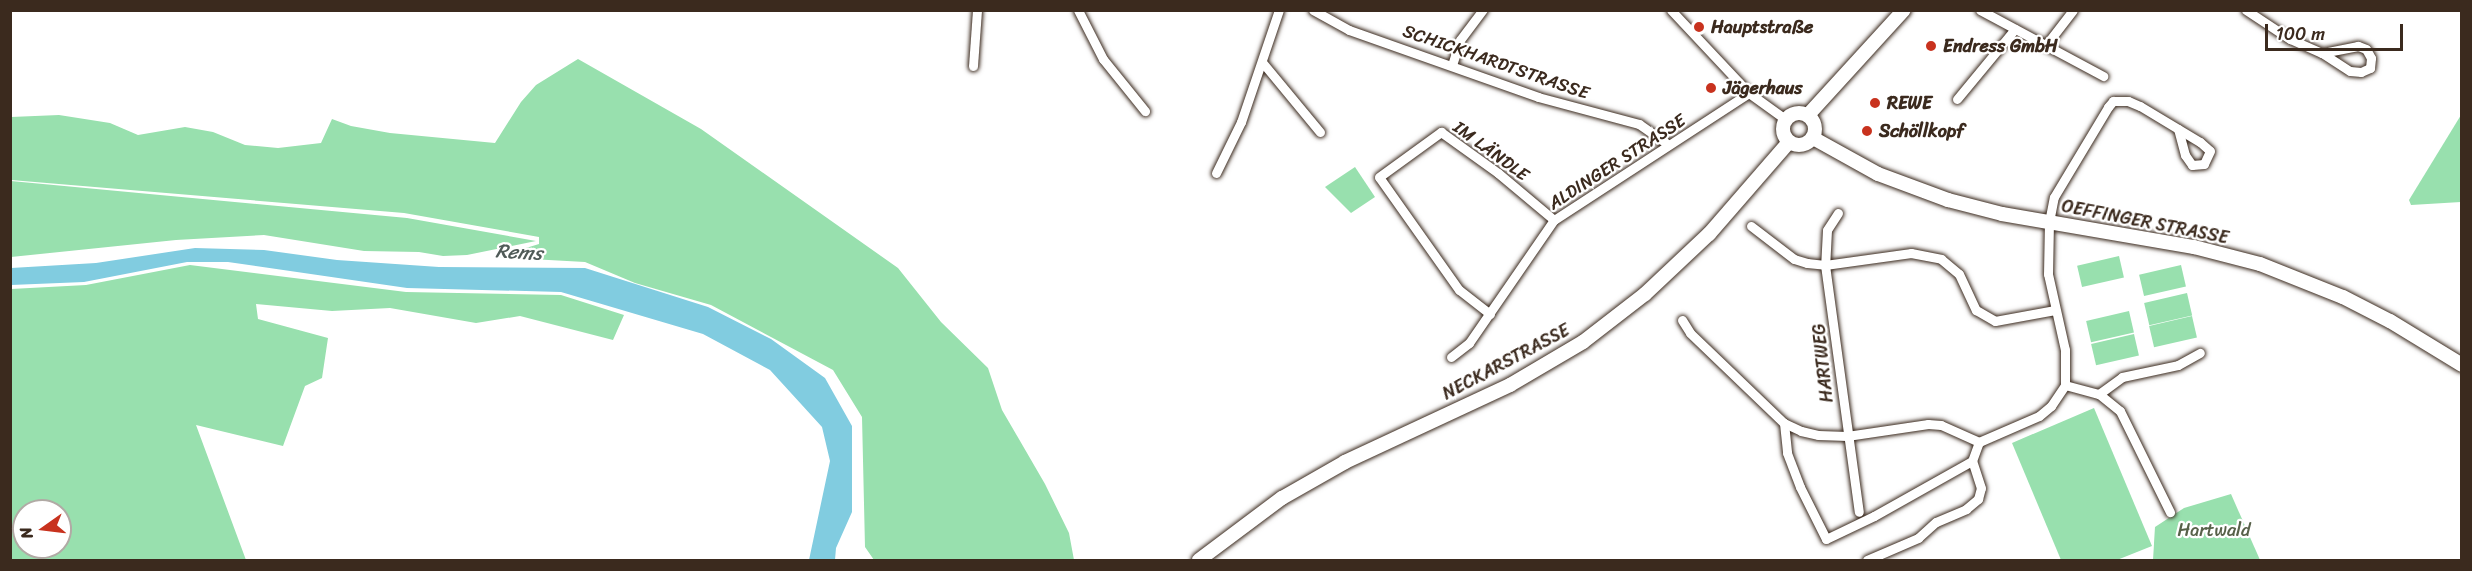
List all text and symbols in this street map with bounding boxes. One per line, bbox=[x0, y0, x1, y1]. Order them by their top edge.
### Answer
scale bar bbox=[2268, 12, 2406, 50]
place label: Hauptstraße bbox=[1711, 16, 1813, 38]
text: 100 m bbox=[2276, 18, 2325, 50]
street label: SCHICKHARDTSTRASSE bbox=[1400, 20, 1592, 104]
marker: Hauptstraße bbox=[1692, 20, 1706, 34]
place label: Endress GmbH bbox=[1943, 35, 2057, 57]
marker: Endress GmbH bbox=[1924, 39, 1938, 53]
place label: Jägerhaus bbox=[1723, 77, 1803, 99]
marker: Jägerhaus bbox=[1704, 81, 1718, 95]
place label: REWE bbox=[1887, 92, 1932, 114]
marker: REWE bbox=[1868, 96, 1882, 110]
street label: ALDINGER STRASSE bbox=[1543, 109, 1691, 215]
street label: IM LÄNDLE bbox=[1449, 116, 1533, 186]
place label: Schöllkopf bbox=[1879, 120, 1964, 142]
marker: Schöllkopf bbox=[1860, 124, 1874, 138]
street label: OEFFINGER STRASSE bbox=[2058, 195, 2232, 249]
water label: Rems bbox=[495, 239, 543, 265]
street label: NECKARSTRASSE bbox=[1439, 319, 1573, 405]
street label: HARTWEG bbox=[1808, 322, 1838, 404]
north arrow bbox=[12, 499, 72, 559]
park label: Hartwald bbox=[2177, 519, 2251, 541]
text: N bbox=[11, 524, 41, 542]

